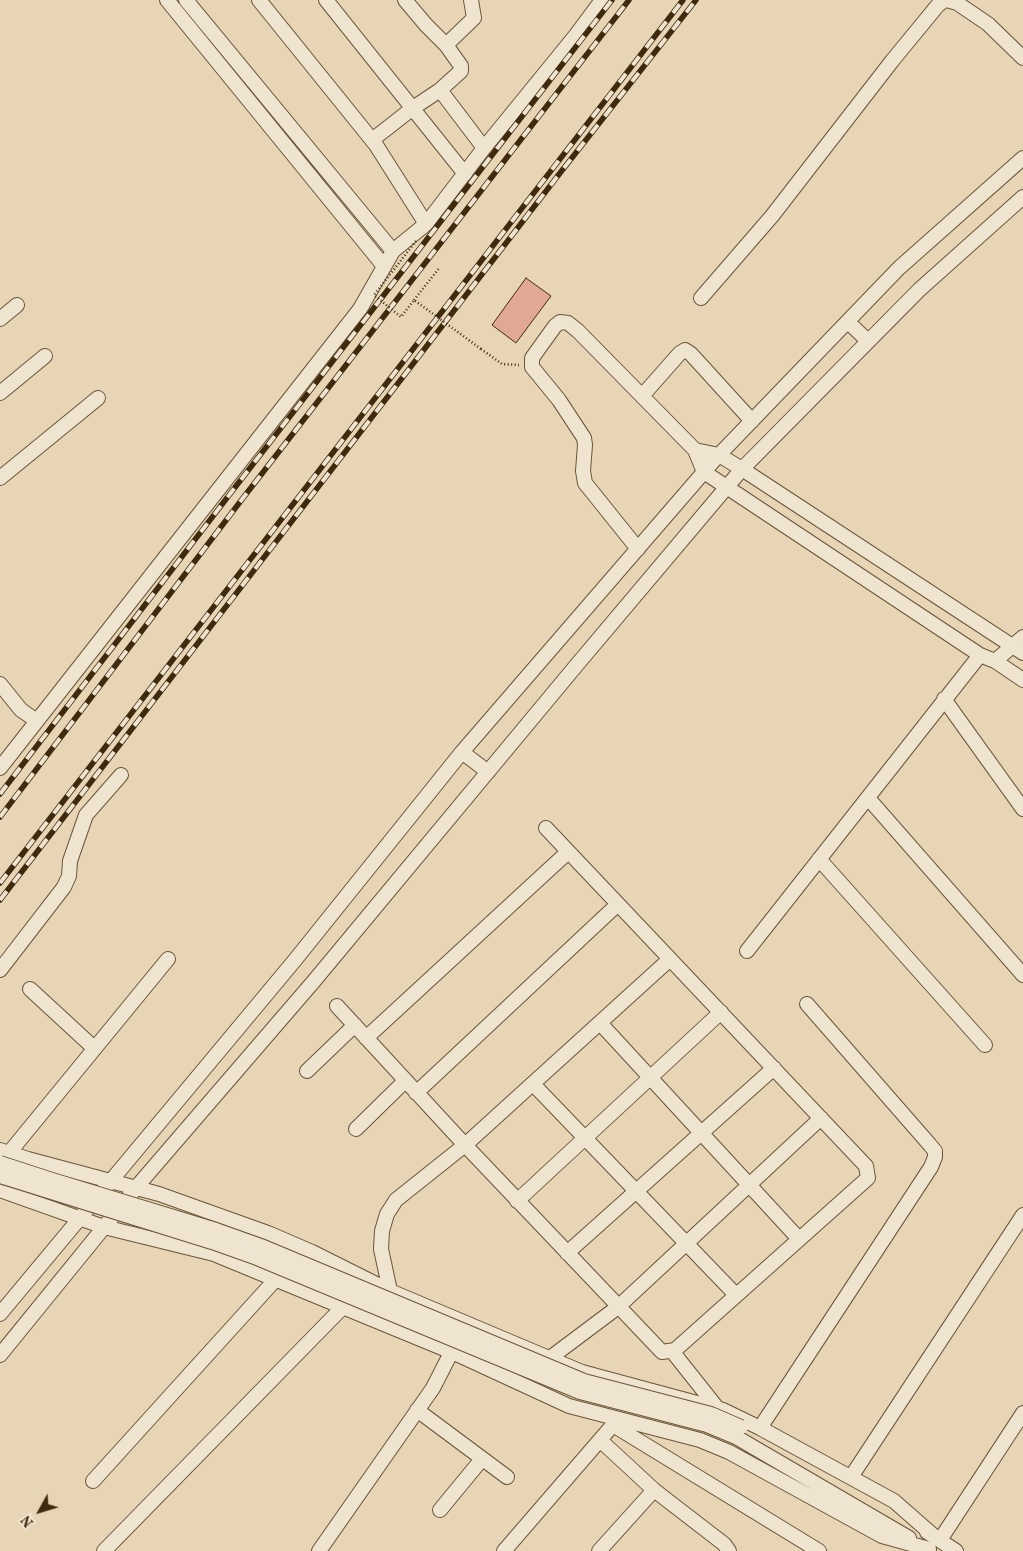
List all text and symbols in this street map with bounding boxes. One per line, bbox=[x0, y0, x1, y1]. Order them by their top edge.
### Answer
north arrow bbox=[15, 1486, 65, 1536]
text: N bbox=[17, 1511, 39, 1531]

